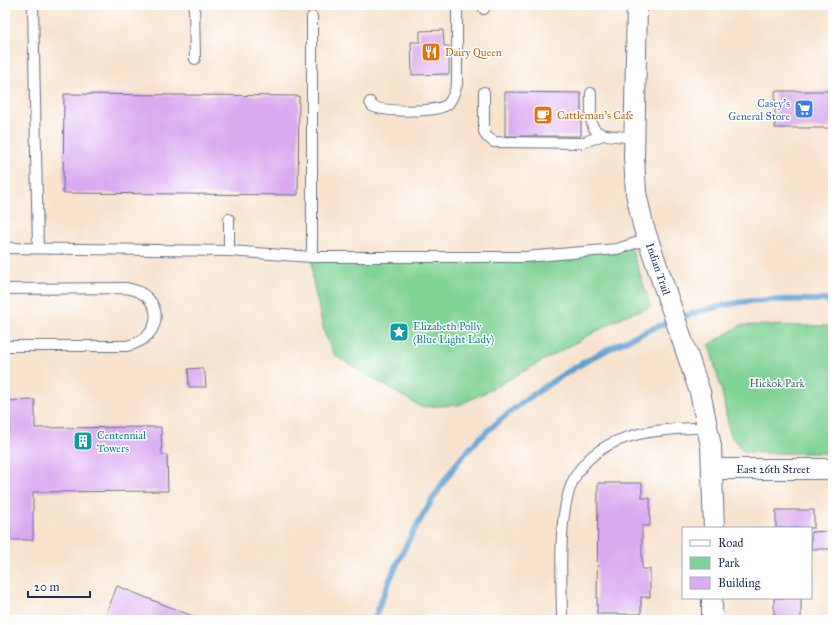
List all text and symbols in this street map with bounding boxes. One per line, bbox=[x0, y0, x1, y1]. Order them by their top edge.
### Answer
restaurant icon: Dairy Queen bbox=[420, 41, 442, 63]
place label: Dairy Queen bbox=[445, 46, 502, 59]
place label: Casey's General Store bbox=[728, 97, 790, 123]
supermarket icon: Casey's General Store bbox=[793, 98, 815, 120]
cafe icon: Cattleman's Cafe bbox=[532, 104, 554, 126]
place label: Cattleman's Cafe bbox=[557, 109, 634, 122]
street label: Indian Trail bbox=[643, 241, 673, 297]
place label: Elizabeth Polly (Blue Light Lady) bbox=[413, 320, 494, 346]
place icon: Elizabeth Polly (Blue Light Lady) bbox=[388, 321, 410, 343]
park label: Hickok Park bbox=[749, 377, 805, 390]
place label: Centennial Towers bbox=[97, 429, 146, 455]
building icon: Centennial Towers bbox=[72, 430, 94, 452]
street label: East 26th Street bbox=[736, 463, 810, 476]
legend bbox=[682, 527, 812, 599]
text: Road bbox=[718, 536, 744, 550]
text: Park bbox=[718, 556, 740, 570]
scale bar bbox=[28, 573, 90, 599]
text: Building bbox=[718, 576, 761, 591]
text: 20 m bbox=[34, 580, 60, 594]

